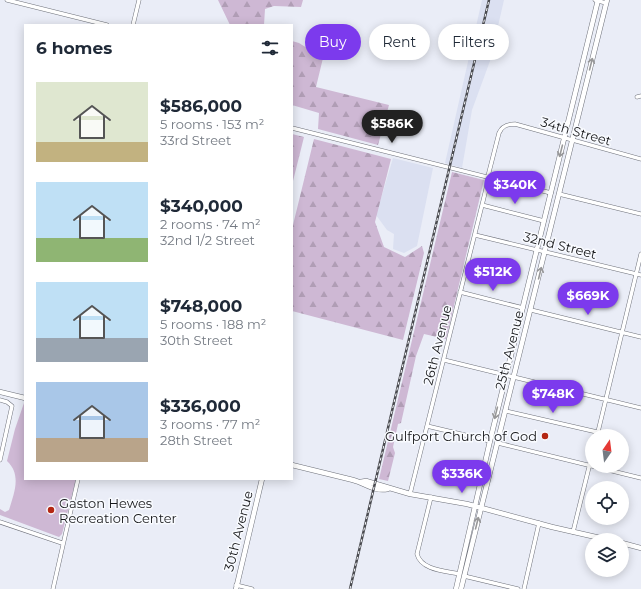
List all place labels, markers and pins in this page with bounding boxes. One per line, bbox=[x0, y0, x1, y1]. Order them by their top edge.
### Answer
pin: $586K bbox=[364, 110, 420, 144]
pin: $340K bbox=[487, 171, 543, 205]
pin: $512K bbox=[465, 258, 521, 292]
pin: $669K bbox=[560, 282, 616, 316]
pin: $748K bbox=[525, 380, 581, 414]
place label: Gulfport Church of God bbox=[385, 428, 537, 444]
marker: Gulfport Church of God bbox=[540, 431, 550, 441]
pin: $336K bbox=[434, 460, 490, 494]
place label: Gaston Hewes Recreation Center bbox=[59, 495, 177, 526]
marker: Gaston Hewes Recreation Center bbox=[46, 505, 56, 515]

